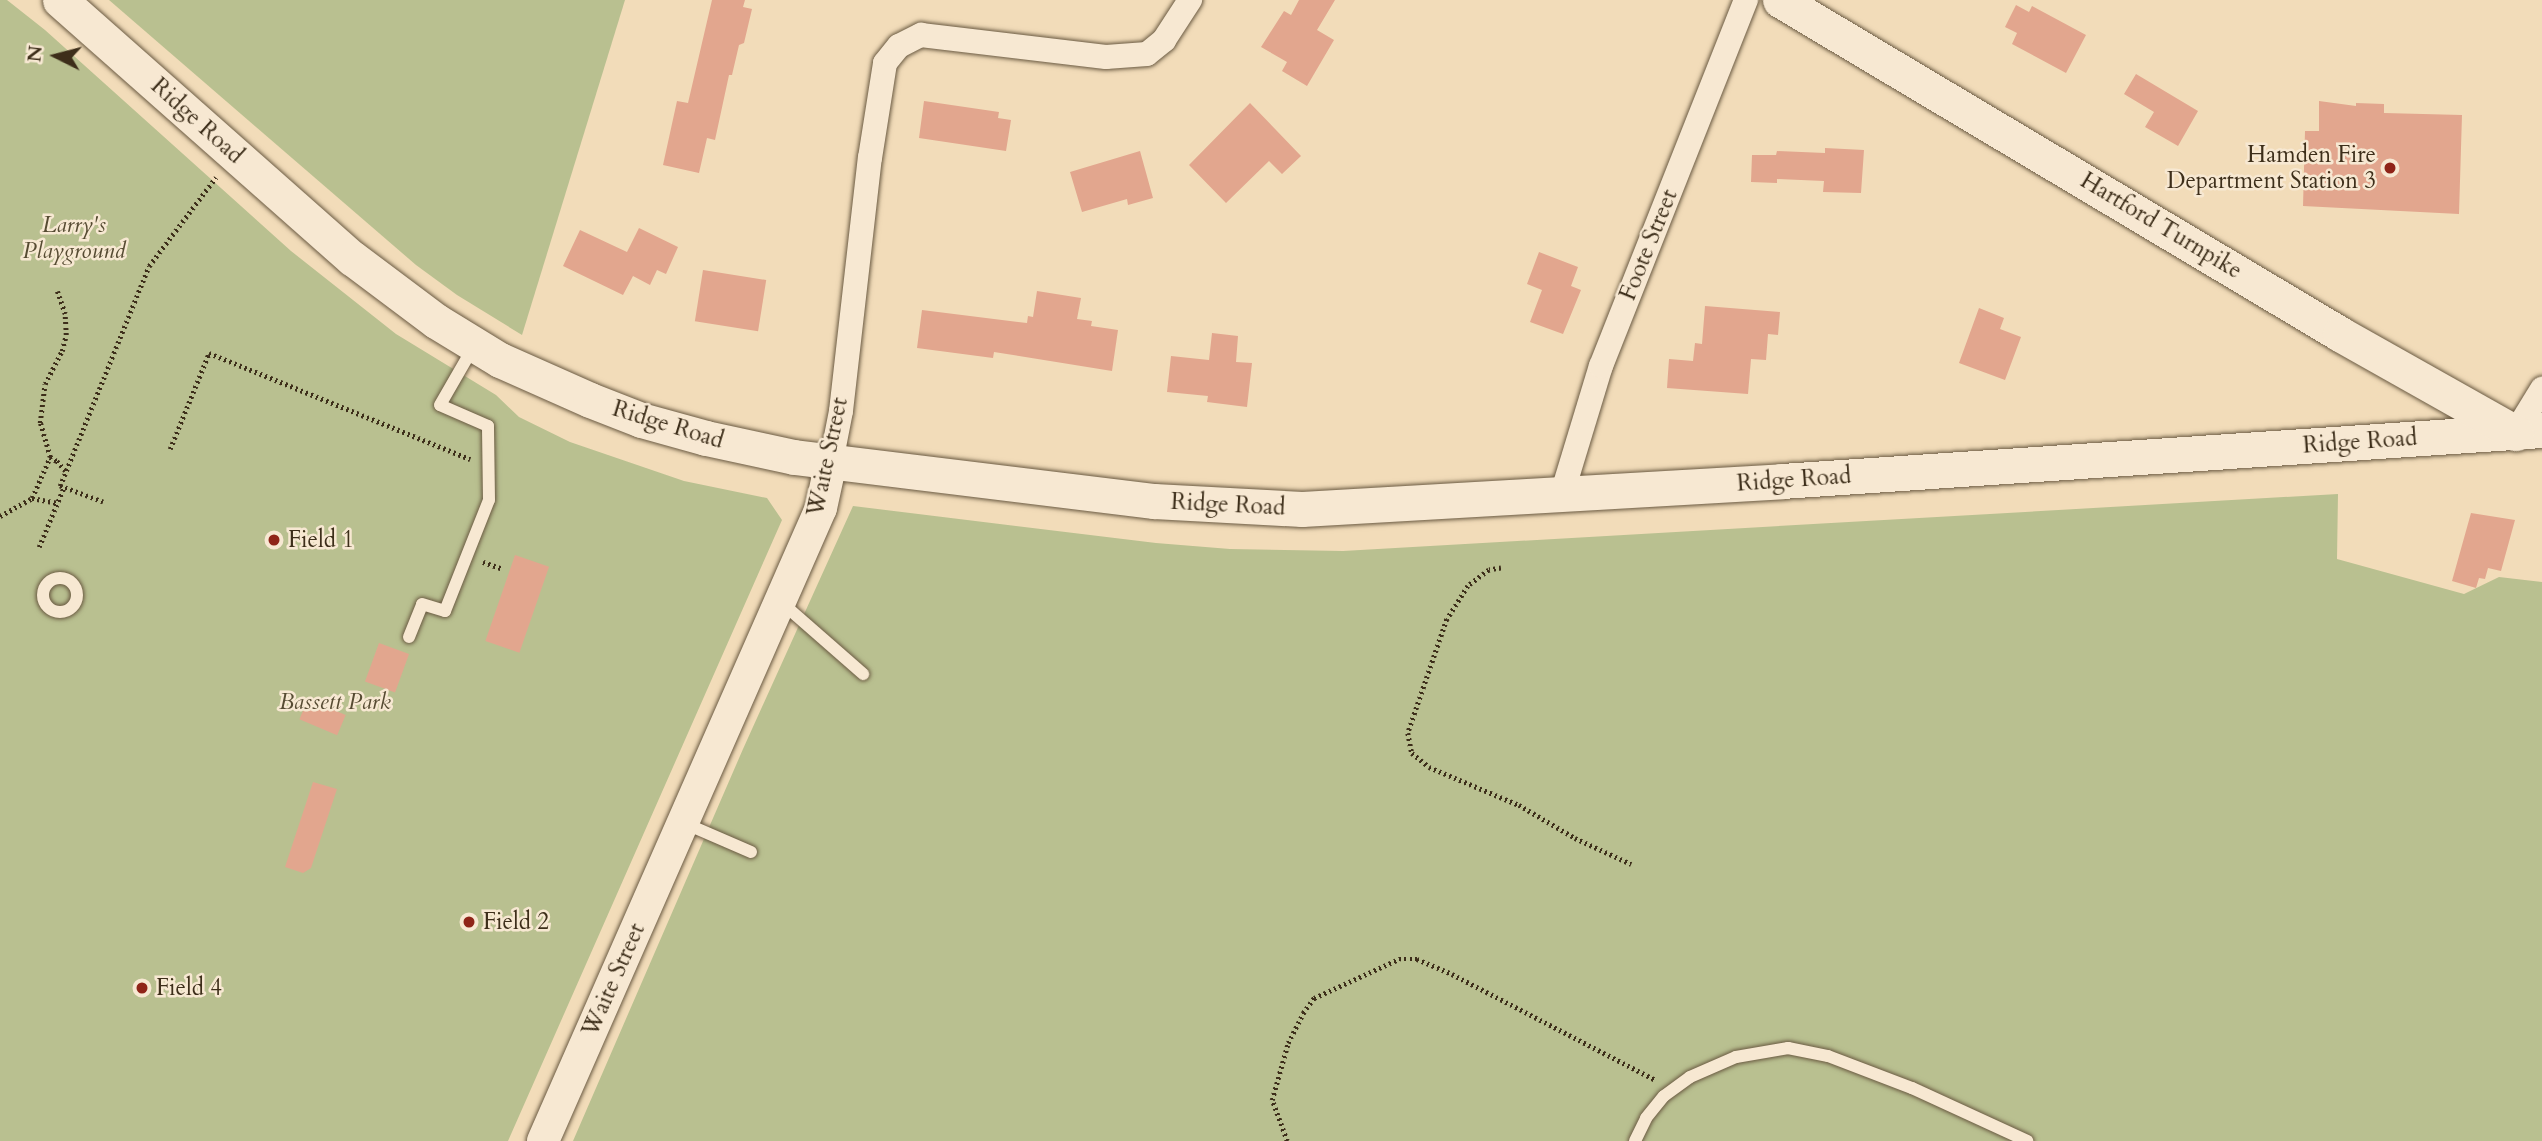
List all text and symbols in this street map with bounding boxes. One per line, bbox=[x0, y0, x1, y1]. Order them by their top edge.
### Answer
north arrow bbox=[21, 21, 91, 91]
text: N bbox=[21, 44, 49, 63]
street label: Ridge Road bbox=[145, 72, 249, 170]
place label: Hamden Fire Department Station 3 bbox=[2167, 141, 2376, 195]
marker: Hamden Fire Department Station 3 bbox=[2382, 160, 2398, 176]
street label: Hartford Turnpike bbox=[2075, 167, 2247, 285]
street label: Foote Street bbox=[1614, 186, 1684, 304]
park label: Larry's Playground bbox=[23, 211, 125, 265]
street label: Ridge Road bbox=[609, 395, 727, 455]
street label: Waite Street bbox=[802, 395, 854, 519]
street label: Ridge Road bbox=[2302, 424, 2418, 460]
street label: Ridge Road bbox=[1736, 462, 1852, 498]
street label: Ridge Road bbox=[1170, 488, 1286, 522]
place label: Field 1 bbox=[288, 526, 354, 554]
marker: Field 1 bbox=[266, 532, 282, 548]
park label: Bassett Park bbox=[279, 688, 391, 716]
place label: Field 2 bbox=[483, 908, 549, 936]
marker: Field 2 bbox=[461, 914, 477, 930]
street label: Waite Street bbox=[577, 919, 651, 1041]
place label: Field 4 bbox=[156, 974, 222, 1002]
marker: Field 4 bbox=[134, 980, 150, 996]

